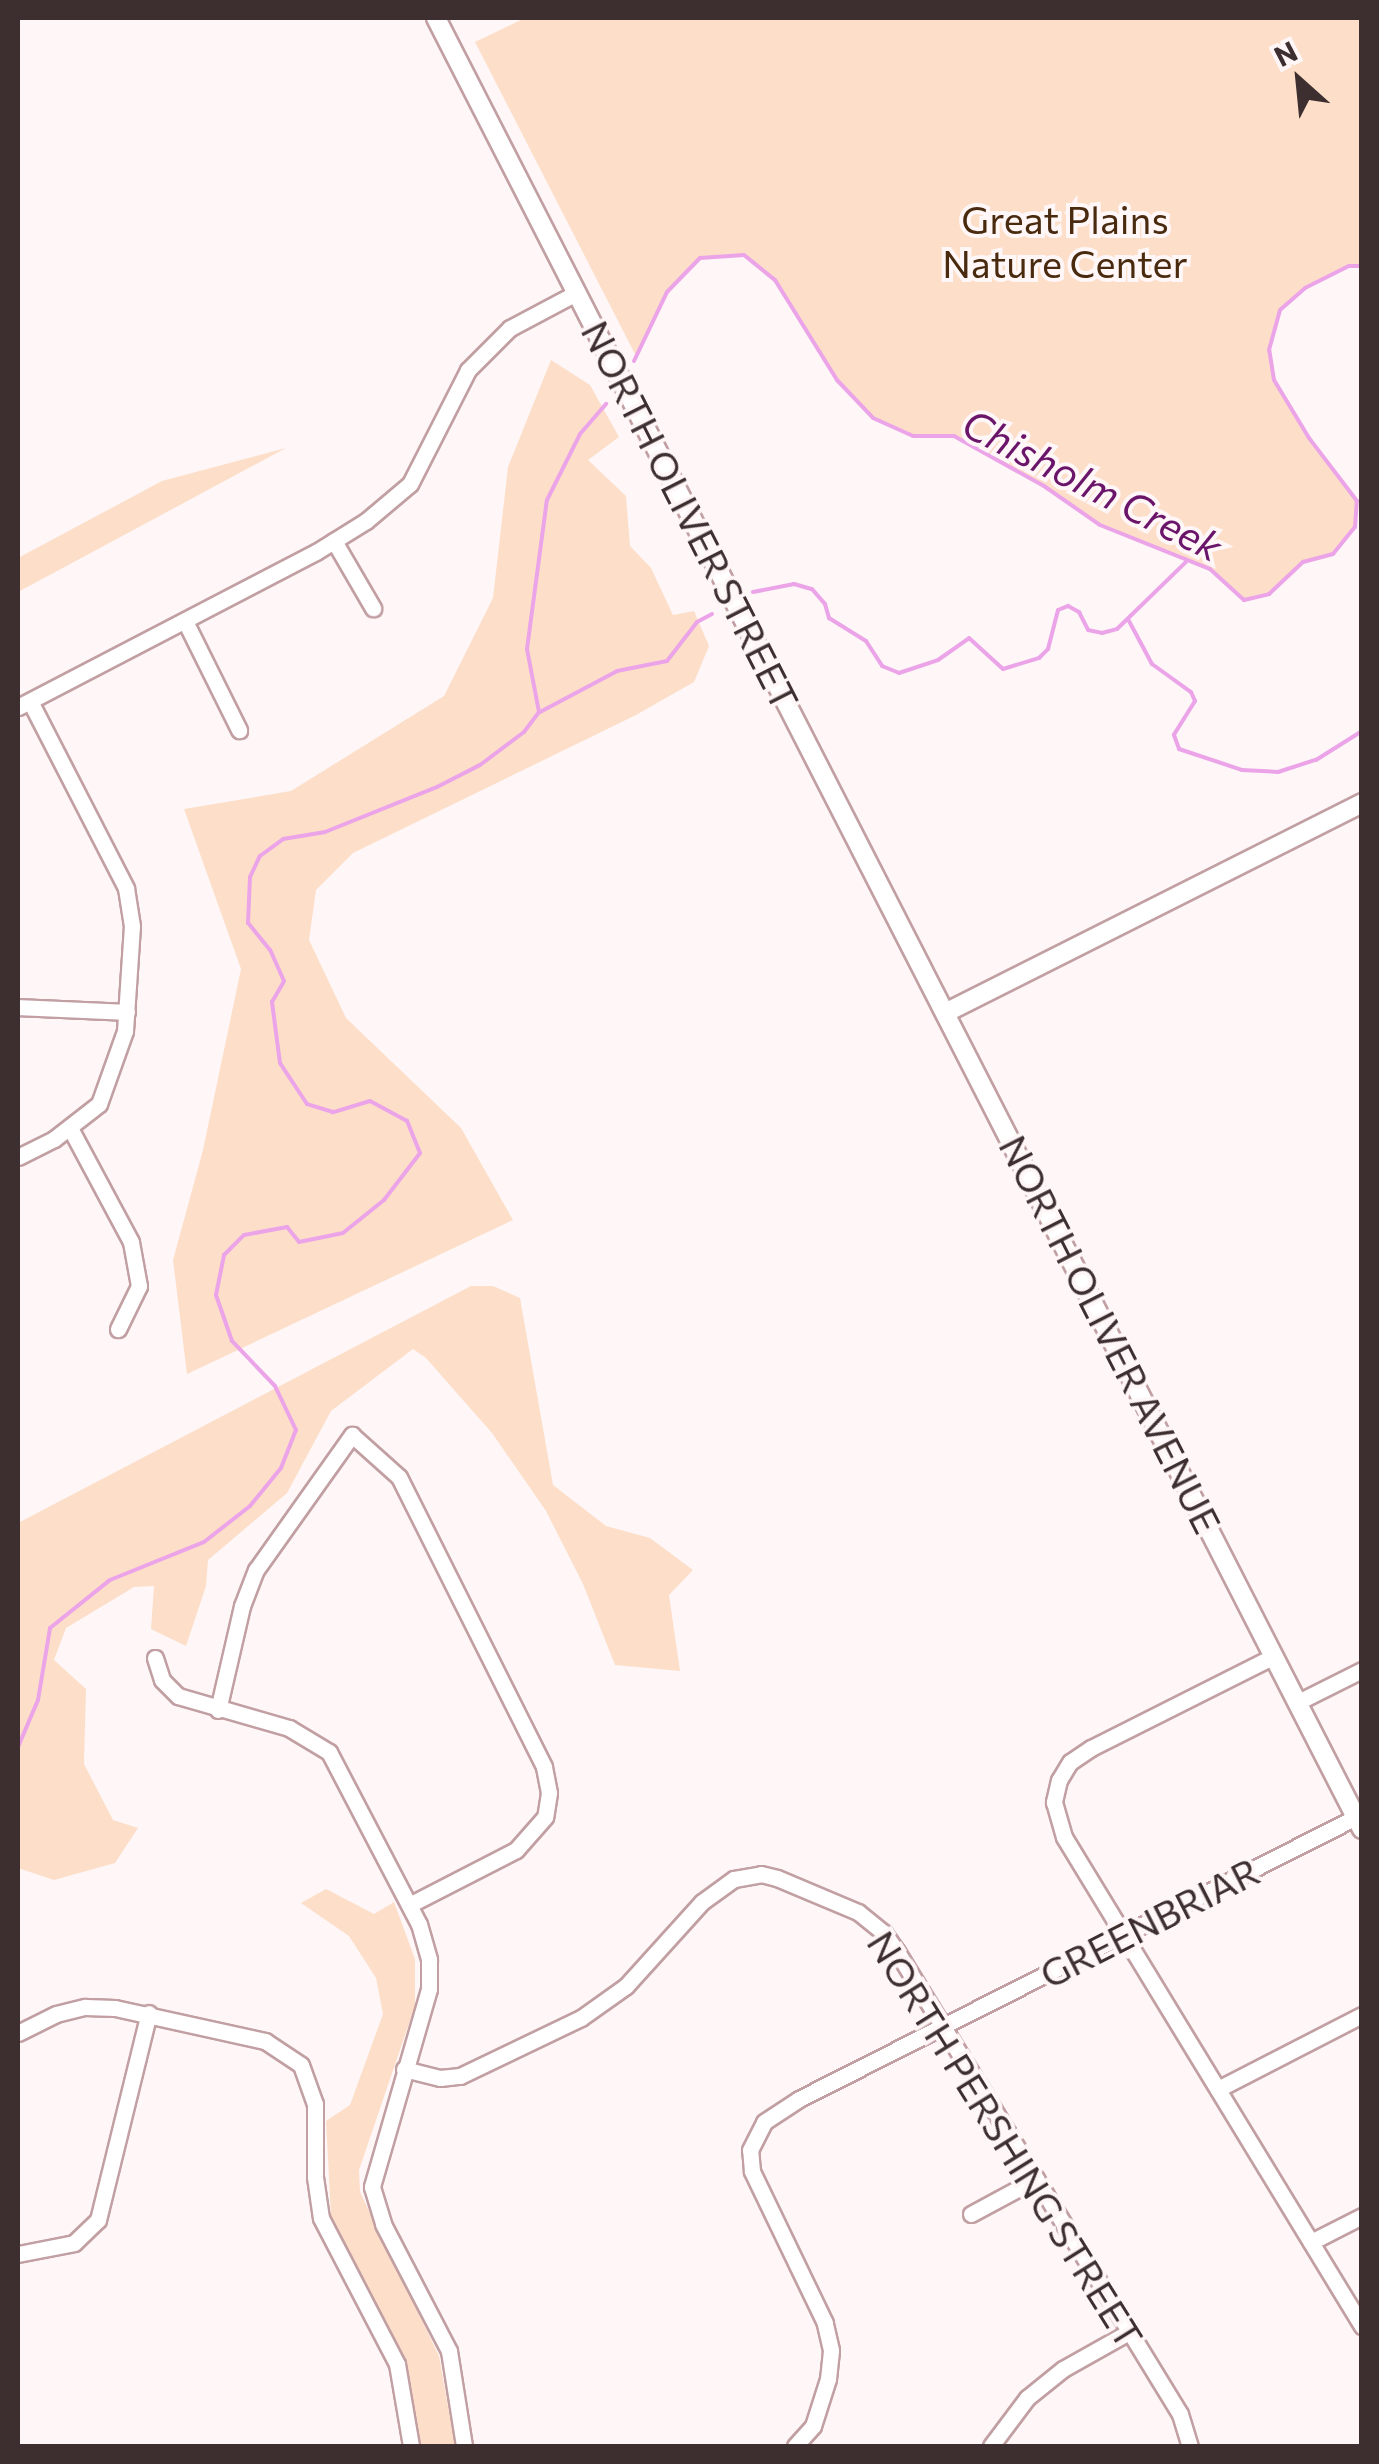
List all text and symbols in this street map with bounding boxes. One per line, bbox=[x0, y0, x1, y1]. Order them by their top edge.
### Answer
north arrow bbox=[1249, 30, 1349, 130]
text: N bbox=[1268, 33, 1302, 73]
park label: Great Plains Nature Center bbox=[942, 196, 1188, 286]
street label: NORTH OLIVER STREET bbox=[573, 313, 809, 717]
water label: Chisholm Creek bbox=[955, 398, 1231, 570]
street label: NORTH OLIVER AVENUE bbox=[991, 1127, 1231, 1541]
street label: GREENBRIAR bbox=[1032, 1847, 1266, 1997]
street label: NORTH PERSHING STREET bbox=[859, 1922, 1153, 2356]

